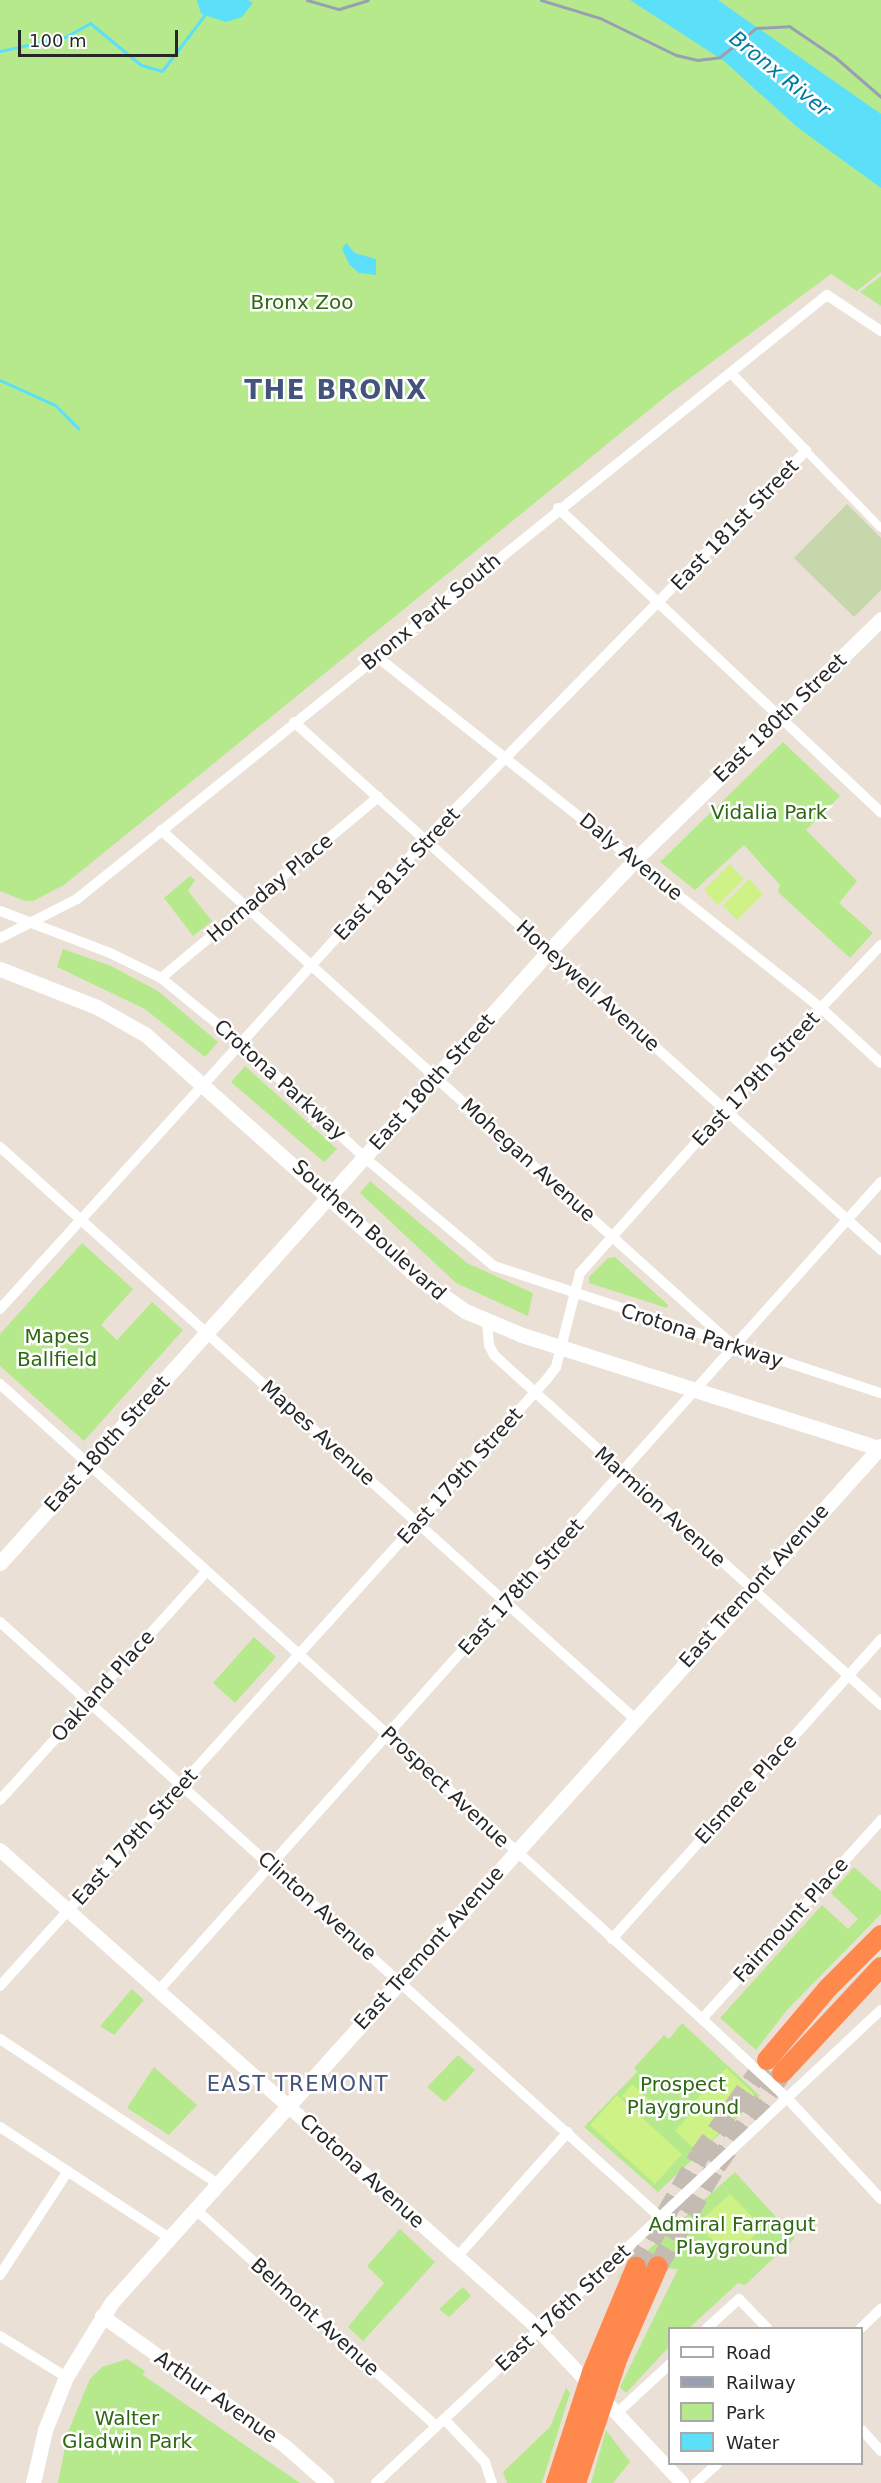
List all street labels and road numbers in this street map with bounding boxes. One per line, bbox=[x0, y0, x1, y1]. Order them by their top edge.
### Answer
street label: East 181st Street bbox=[666, 454, 804, 596]
street label: Bronx Park South bbox=[356, 548, 506, 676]
street label: East 180th Street bbox=[709, 648, 851, 788]
street label: East 181st Street bbox=[329, 803, 465, 945]
street label: Daly Avenue bbox=[575, 808, 687, 906]
street label: Hornaday Place bbox=[202, 829, 338, 947]
street label: Honeywell Avenue bbox=[511, 915, 665, 1057]
street label: East 179th Street bbox=[687, 1007, 825, 1151]
street label: East 180th Street bbox=[364, 1009, 500, 1155]
street label: Crotona Parkway bbox=[209, 1015, 351, 1145]
street label: Mohegan Avenue bbox=[456, 1093, 600, 1227]
street label: Southern Boulevard bbox=[287, 1155, 451, 1305]
street label: Crotona Parkway bbox=[618, 1298, 786, 1374]
street label: East 180th Street bbox=[39, 1371, 175, 1517]
street label: Mapes Avenue bbox=[256, 1375, 380, 1491]
street label: East 179th Street bbox=[392, 1403, 528, 1549]
street label: Marmion Avenue bbox=[590, 1442, 730, 1572]
street label: East Tremont Avenue bbox=[674, 1499, 834, 1673]
street label: East 178th Street bbox=[453, 1514, 589, 1660]
street label: Oakland Place bbox=[46, 1625, 160, 1747]
street label: Prospect Avenue bbox=[376, 1721, 514, 1853]
street label: Elsmere Place bbox=[690, 1729, 802, 1849]
street label: East 179th Street bbox=[67, 1764, 203, 1910]
street label: Clinton Avenue bbox=[253, 1847, 381, 1965]
street label: Fairmount Place bbox=[729, 1853, 853, 1987]
street label: East Tremont Avenue bbox=[349, 1861, 509, 2035]
street label: Crotona Avenue bbox=[295, 2109, 429, 2233]
street label: East 176th Street bbox=[491, 2239, 635, 2377]
street label: Belmont Avenue bbox=[246, 2253, 384, 2381]
street label: Arthur Avenue bbox=[150, 2346, 282, 2448]

